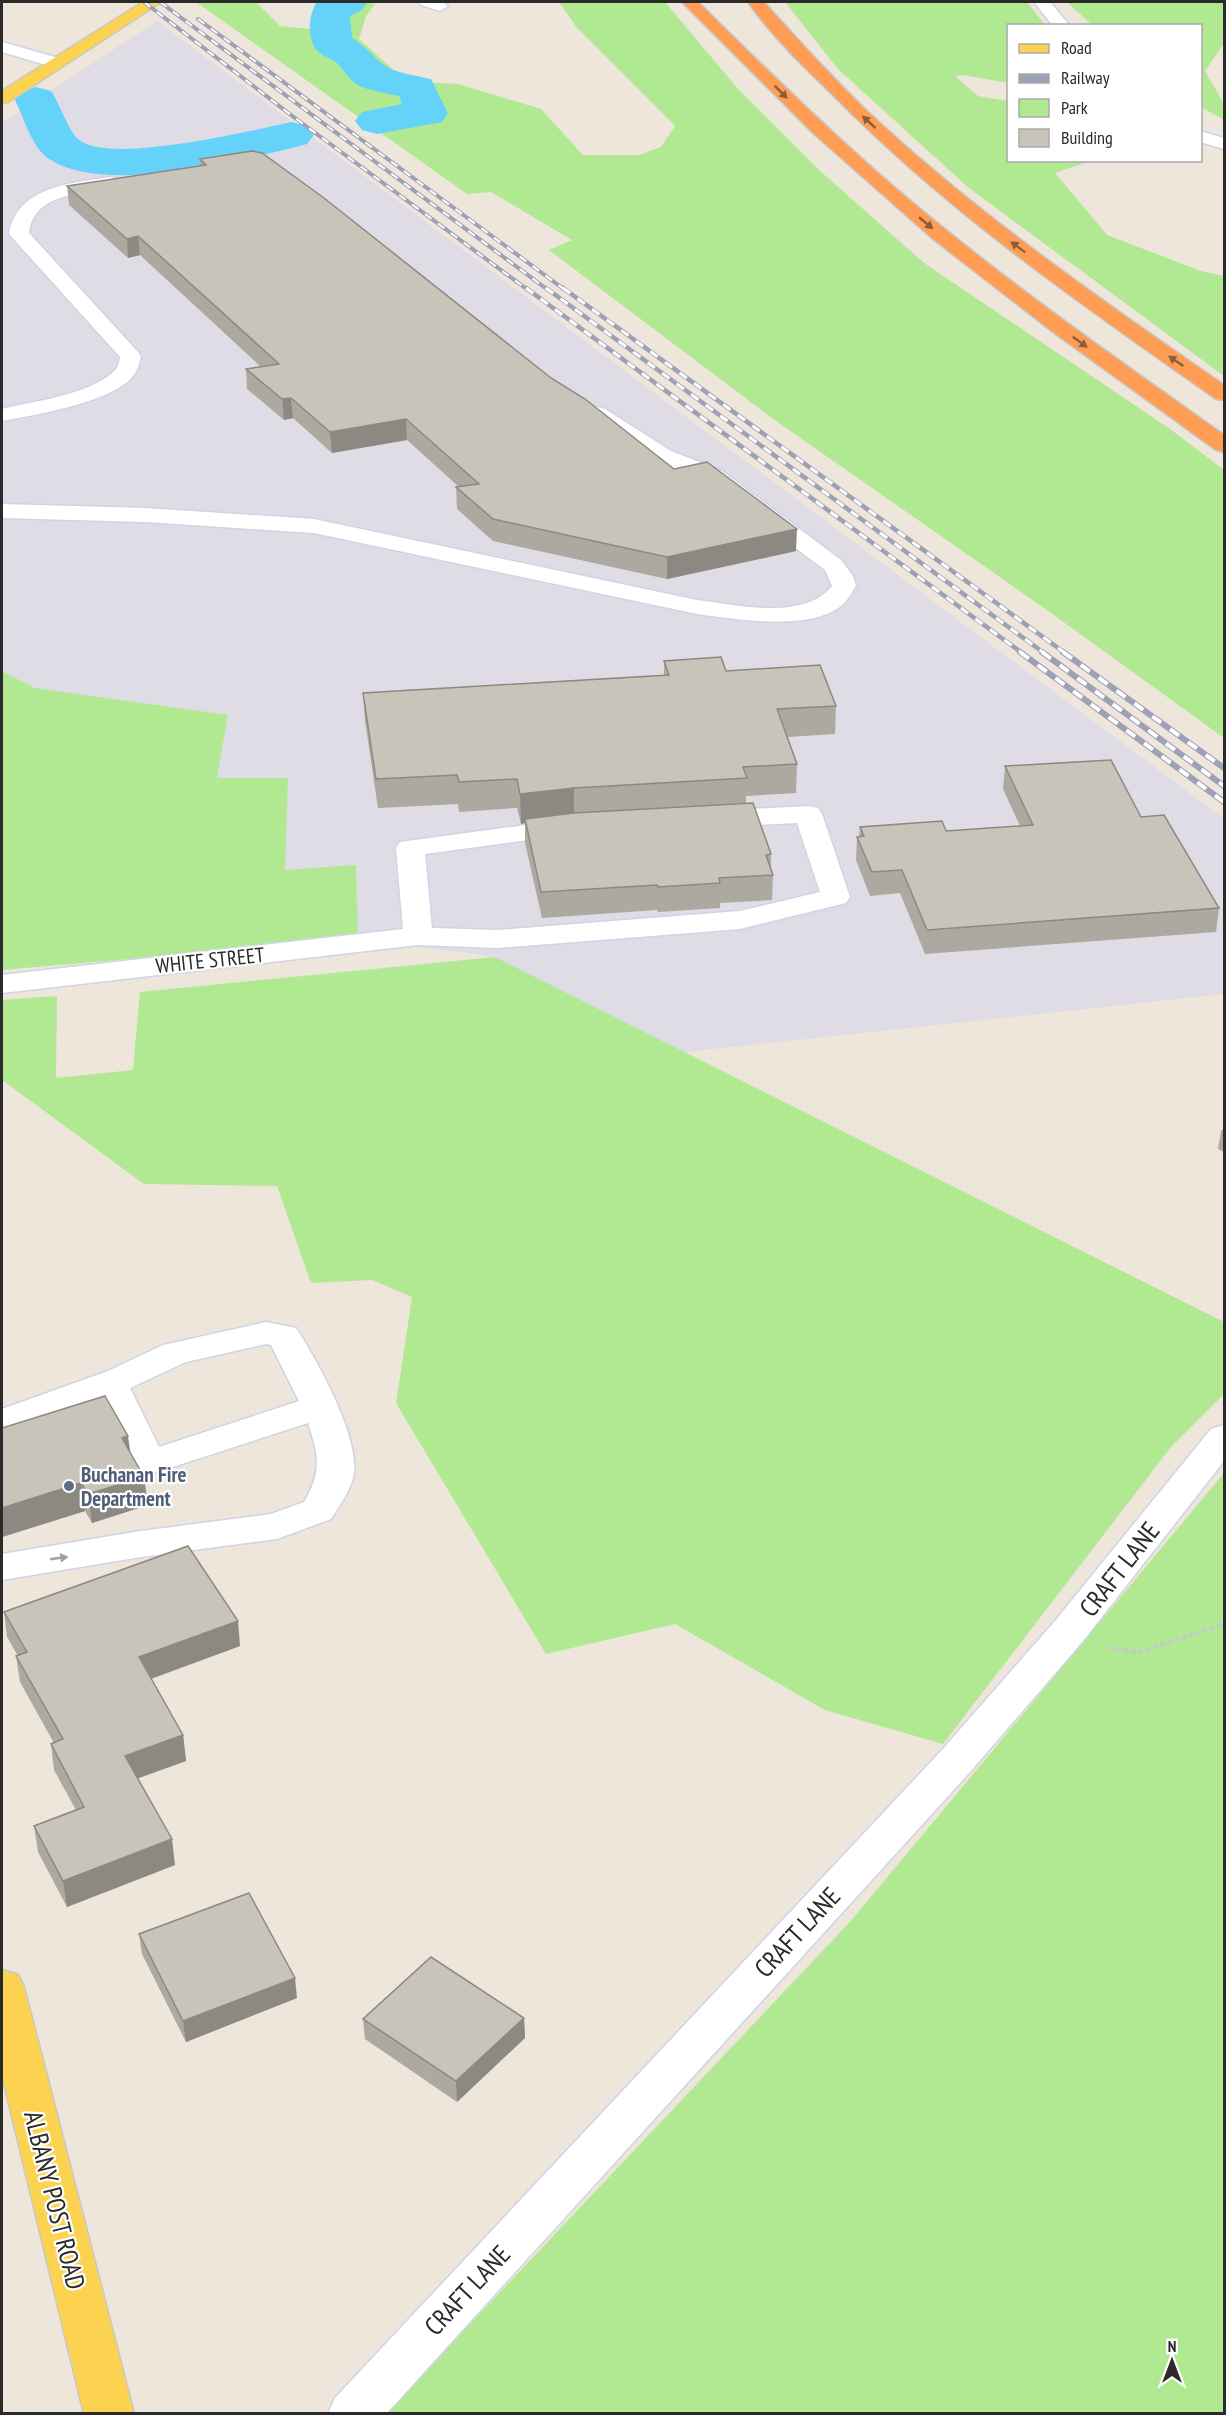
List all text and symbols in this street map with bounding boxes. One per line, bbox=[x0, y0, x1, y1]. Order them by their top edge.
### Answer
legend bbox=[1007, 24, 1202, 162]
text: Road bbox=[1061, 36, 1092, 59]
text: Railway bbox=[1061, 66, 1110, 89]
one-way arrow bbox=[774, 85, 788, 99]
text: Park bbox=[1061, 96, 1088, 119]
one-way arrow bbox=[862, 115, 876, 129]
text: Building bbox=[1061, 126, 1113, 149]
one-way arrow bbox=[918, 216, 934, 229]
one-way arrow bbox=[1011, 241, 1027, 253]
one-way arrow bbox=[1072, 336, 1087, 348]
one-way arrow bbox=[1168, 356, 1184, 367]
street label: WHITE STREET bbox=[154, 941, 266, 979]
place label: Buchanan Fire Department bbox=[81, 1461, 187, 1512]
marker: Buchanan Fire Department bbox=[62, 1479, 76, 1493]
street label: CRAFT LANE bbox=[1072, 1515, 1166, 1623]
one-way arrow bbox=[50, 1554, 69, 1563]
street label: CRAFT LANE bbox=[747, 1880, 847, 1984]
street label: ALBANY POST ROAD bbox=[17, 2107, 93, 2293]
street label: CRAFT LANE bbox=[417, 2238, 517, 2342]
north arrow bbox=[1142, 2331, 1202, 2391]
text: N bbox=[1168, 2336, 1176, 2356]

